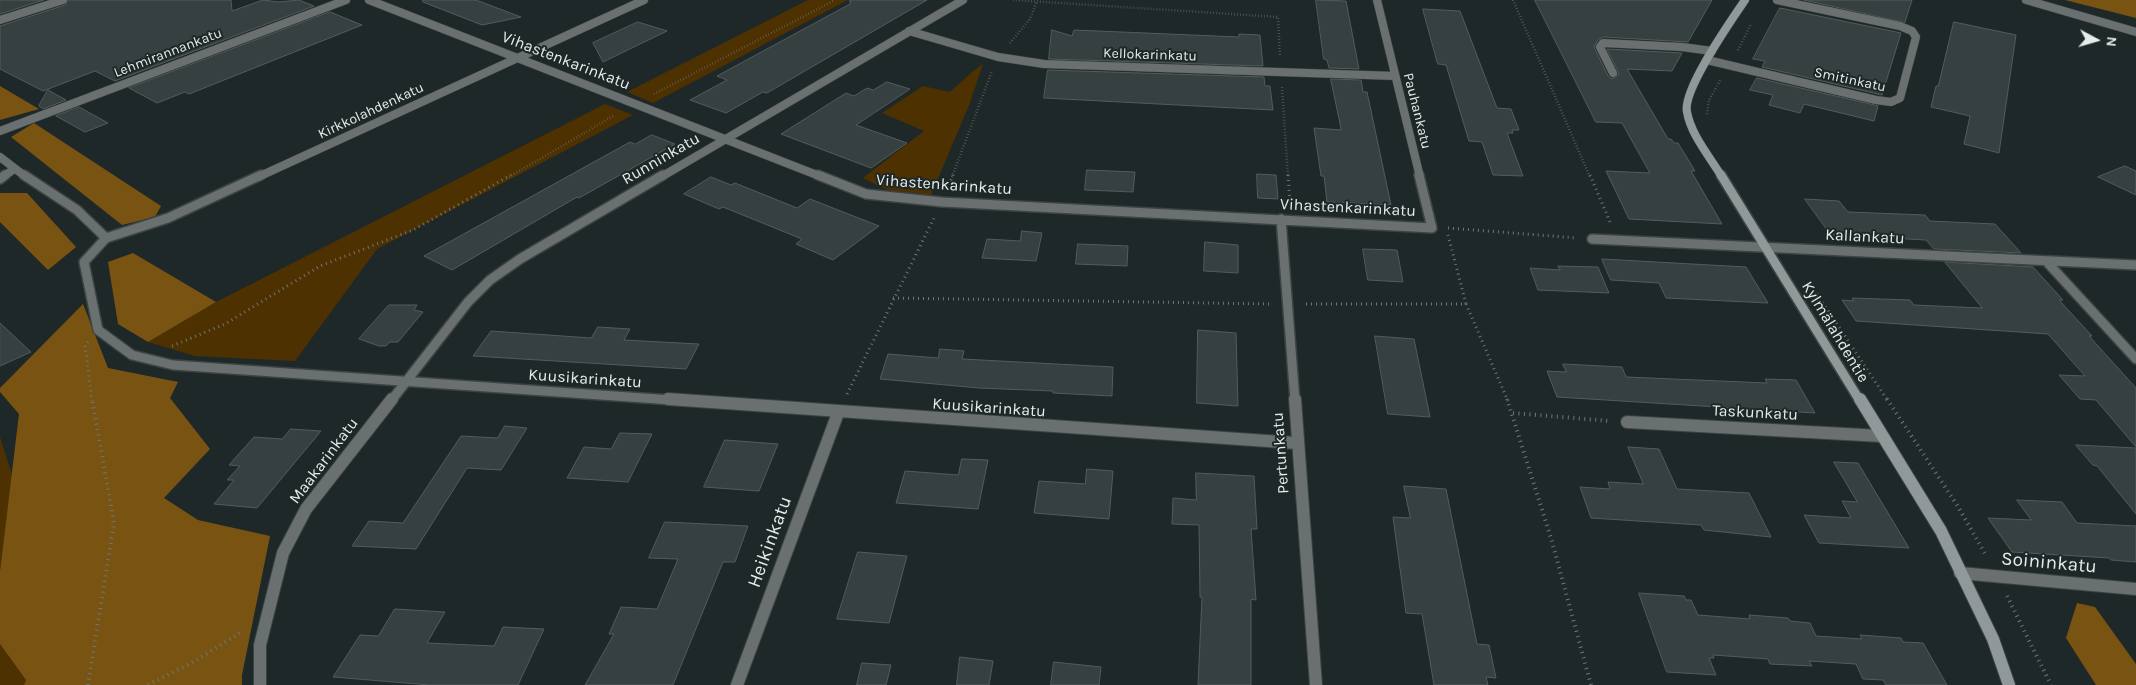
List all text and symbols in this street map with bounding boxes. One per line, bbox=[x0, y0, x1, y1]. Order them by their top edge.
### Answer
north arrow bbox=[2071, 15, 2121, 65]
street label: Lehmirannankatu bbox=[111, 25, 225, 81]
street label: Vihastenkarinkatu bbox=[499, 28, 633, 94]
text: N bbox=[2102, 36, 2120, 47]
street label: Kellokarinkatu bbox=[1103, 45, 1197, 65]
street label: Smitinkatu bbox=[1813, 64, 1887, 96]
street label: Pauhankatu bbox=[1399, 71, 1435, 151]
street label: Kirkkolahdenkatu bbox=[316, 79, 426, 143]
street label: Runninkatu bbox=[619, 129, 703, 189]
street label: Vihastenkarinkatu bbox=[875, 171, 1013, 199]
street label: Vihastenkarinkatu bbox=[1280, 195, 1416, 221]
street label: Kallankatu bbox=[1825, 225, 1905, 249]
street label: Kylmälahdentie bbox=[1797, 278, 1873, 386]
street label: Kuusikarinkatu bbox=[528, 365, 642, 393]
street label: Kuusikarinkatu bbox=[932, 394, 1046, 422]
street label: Taskunkatu bbox=[1712, 401, 1798, 425]
street label: Pertunkatu bbox=[1269, 412, 1293, 494]
street label: Maakarinkatu bbox=[285, 414, 363, 508]
street label: Heikinkatu bbox=[743, 493, 797, 591]
street label: Soininkatu bbox=[2000, 547, 2098, 579]

